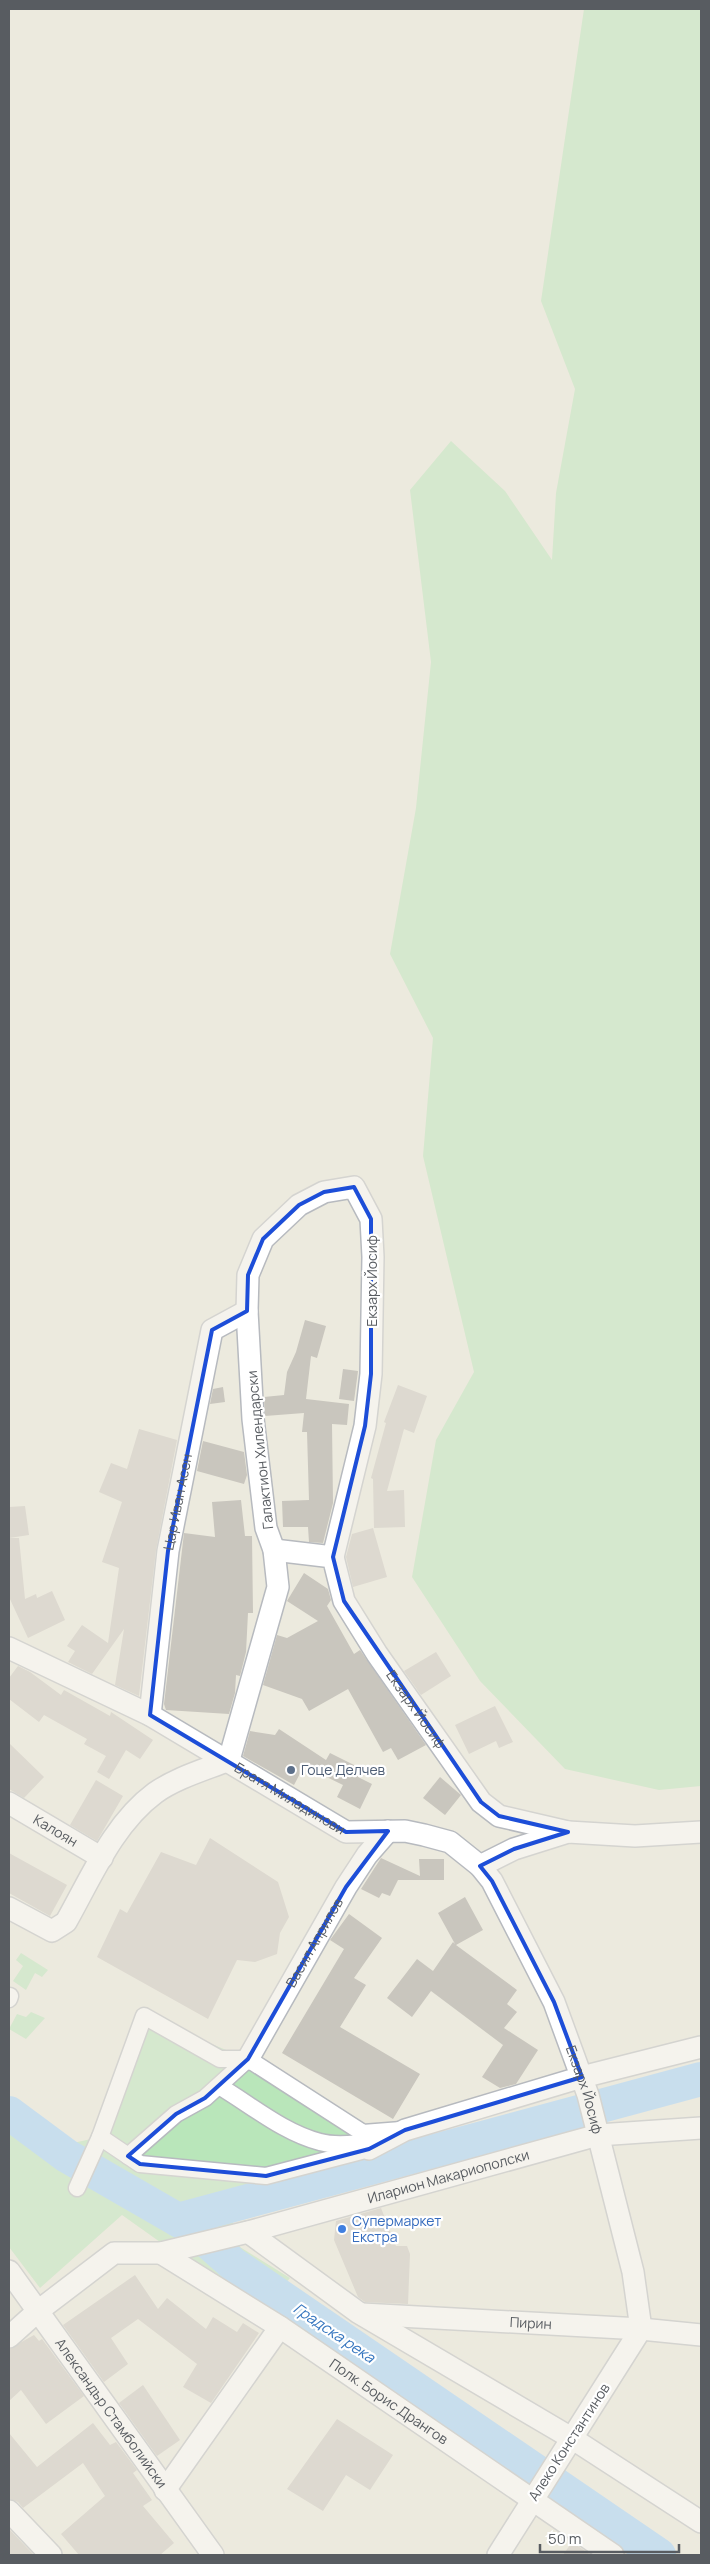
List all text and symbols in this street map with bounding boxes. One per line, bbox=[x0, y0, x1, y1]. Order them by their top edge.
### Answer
street label: Екзарх Йосиф bbox=[362, 1235, 381, 1327]
street label: Галактион Хилендарски bbox=[242, 1370, 277, 1530]
street label: Цар Иван Асен bbox=[158, 1452, 196, 1552]
street label: Екзарх Йосиф bbox=[382, 1666, 451, 1752]
street label: Братя Миладинови bbox=[231, 1758, 349, 1838]
place label: Гоце Делчев bbox=[301, 1760, 386, 1779]
marker: Гоце Делчев bbox=[285, 1764, 297, 1776]
street label: Калоян bbox=[30, 1810, 81, 1851]
street label: Васил Априлов bbox=[281, 1894, 347, 1990]
street label: Екзарх Йосиф bbox=[562, 2043, 607, 2136]
street label: Иларион Макариополски bbox=[365, 2145, 531, 2207]
place label: Супермаркет Екстра bbox=[352, 2211, 441, 2246]
marker: Супермаркет Екстра bbox=[336, 2223, 348, 2235]
water label: Градска река bbox=[289, 2298, 380, 2368]
street label: Пирин bbox=[509, 2312, 552, 2333]
street label: Александър Стамболийски bbox=[51, 2334, 172, 2492]
street label: Полк. Борис Дрангов bbox=[326, 2354, 453, 2449]
street label: Алеко Константинов bbox=[523, 2379, 614, 2504]
scale bar bbox=[540, 2522, 679, 2554]
text: 50 m bbox=[548, 2528, 582, 2549]

